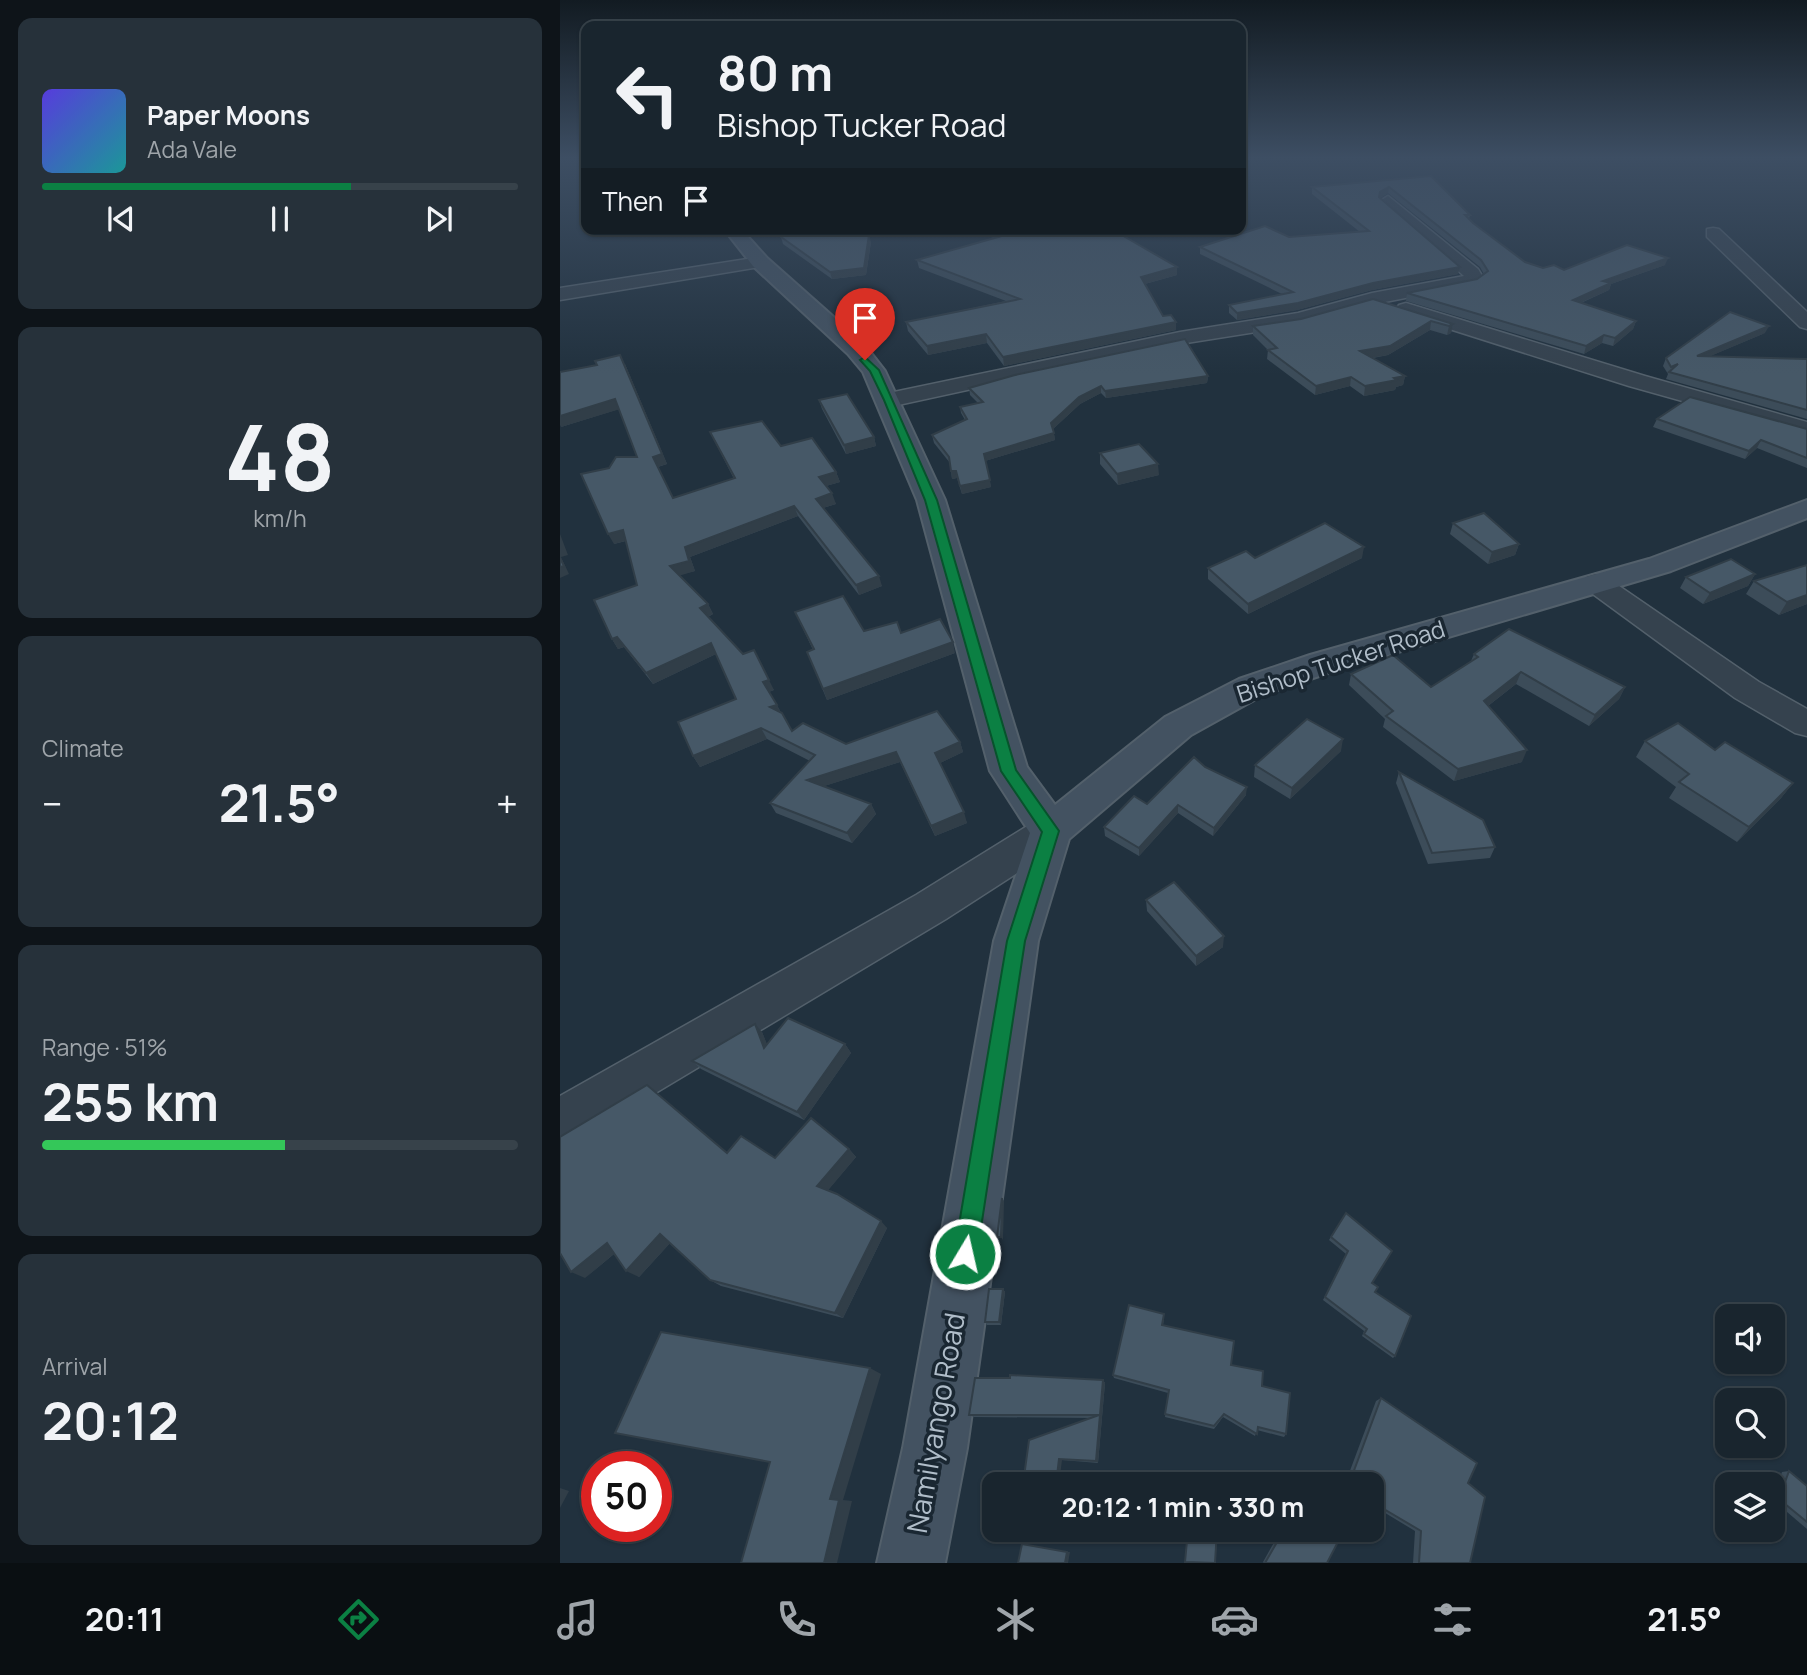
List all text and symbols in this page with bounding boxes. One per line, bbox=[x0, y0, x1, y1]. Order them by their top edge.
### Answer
text: 80 m bbox=[717, 39, 833, 106]
icon: left bbox=[602, 49, 693, 140]
text: Paper Moons bbox=[147, 97, 310, 133]
text: Bishop Tucker Road bbox=[717, 103, 1006, 147]
text: Ada Vale bbox=[147, 133, 237, 165]
icon: arrive bbox=[677, 182, 715, 220]
text: Then bbox=[602, 183, 663, 219]
icon: previous bbox=[102, 200, 140, 238]
icon: pause bbox=[261, 200, 299, 238]
icon: next bbox=[420, 200, 458, 238]
pin bbox=[835, 288, 895, 360]
icon: arrive bbox=[846, 299, 884, 337]
text: 48 bbox=[224, 394, 336, 518]
text: km/h bbox=[253, 502, 307, 534]
street label: Bishop Tucker Road bbox=[1232, 611, 1449, 710]
text: Climate bbox=[42, 732, 124, 764]
text: 21.5° bbox=[219, 767, 340, 838]
text: − bbox=[42, 777, 63, 829]
text: + bbox=[496, 777, 518, 829]
text: Range · 51% bbox=[42, 1031, 167, 1063]
text: 255 km bbox=[42, 1066, 219, 1137]
position arrow bbox=[928, 1217, 1002, 1291]
map controls bbox=[1715, 1304, 1785, 1542]
button: sound bbox=[1715, 1304, 1785, 1374]
street label: Namilyango Road bbox=[897, 1310, 973, 1536]
text: Arrival bbox=[42, 1350, 108, 1382]
text: 20:12 bbox=[42, 1385, 179, 1456]
button: search bbox=[1715, 1388, 1785, 1458]
speed limit sign: 50 bbox=[581, 1451, 672, 1542]
button: layers bbox=[1715, 1472, 1785, 1542]
text: 20:12 · 1 min · 330 m bbox=[1062, 1489, 1304, 1525]
icon: directions bbox=[334, 1595, 383, 1644]
icon: music bbox=[553, 1595, 602, 1644]
icon: phone bbox=[772, 1595, 821, 1644]
icon: climate bbox=[991, 1595, 1040, 1644]
icon: car bbox=[1210, 1595, 1259, 1644]
icon: filters bbox=[1428, 1595, 1477, 1644]
text: 20:11 bbox=[85, 1597, 164, 1641]
text: 21.5° bbox=[1647, 1597, 1722, 1641]

